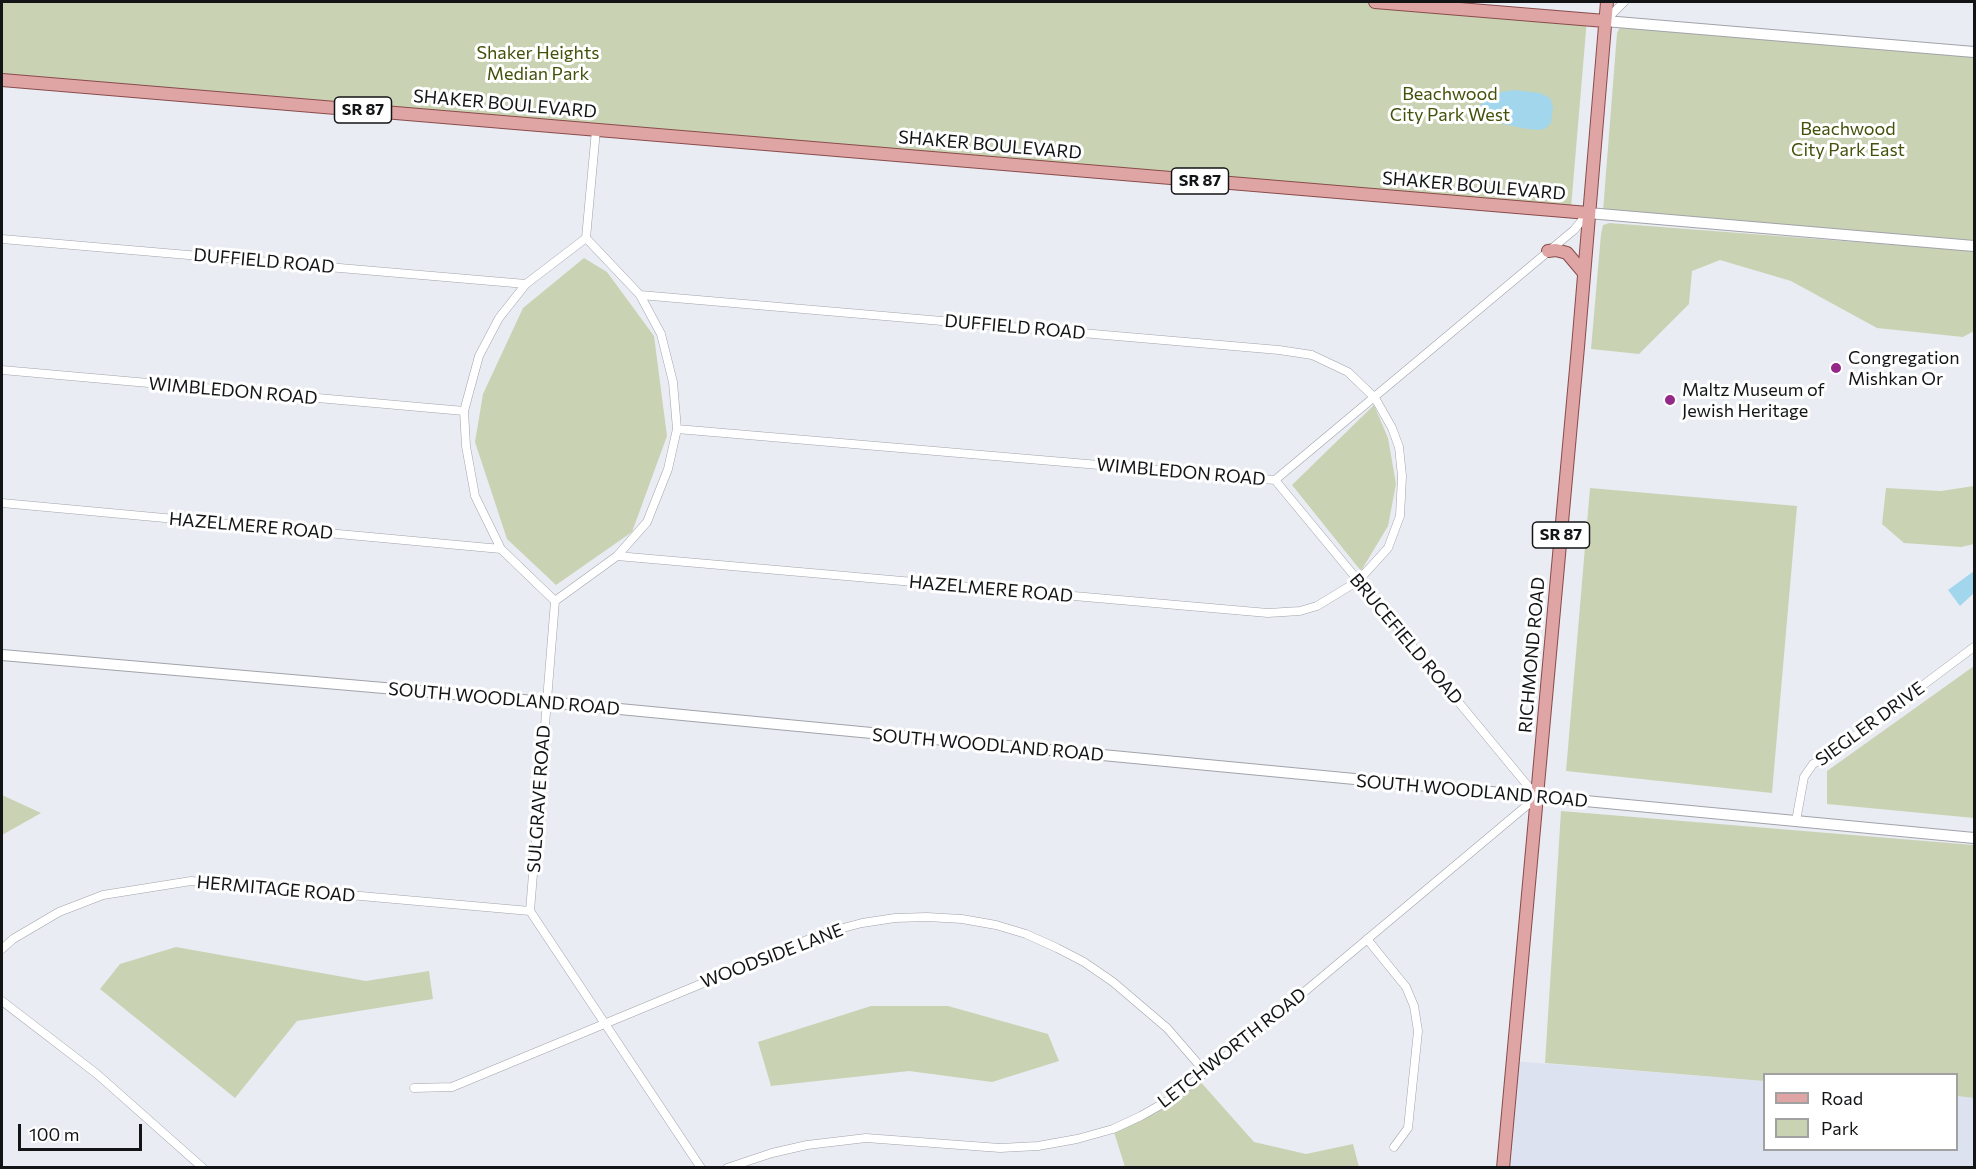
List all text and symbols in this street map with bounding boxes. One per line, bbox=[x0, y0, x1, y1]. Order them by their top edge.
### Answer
park label: Shaker Heights Median Park bbox=[476, 42, 600, 84]
park label: Beachwood City Park West bbox=[1390, 83, 1510, 125]
street label: SHAKER BOULEVARD bbox=[412, 85, 598, 123]
road number: SR 87 bbox=[334, 97, 392, 123]
park label: Beachwood City Park East bbox=[1791, 118, 1905, 160]
street label: SHAKER BOULEVARD bbox=[897, 126, 1083, 164]
street label: SHAKER BOULEVARD bbox=[1381, 167, 1567, 205]
road number: SR 87 bbox=[1172, 168, 1228, 194]
street label: DUFFIELD ROAD bbox=[193, 244, 335, 278]
street label: DUFFIELD ROAD bbox=[944, 310, 1086, 344]
place label: Congregation Mishkan Or bbox=[1848, 347, 1960, 389]
marker: Congregation Mishkan Or bbox=[1829, 361, 1843, 375]
street label: WIMBLEDON ROAD bbox=[147, 373, 319, 409]
place label: Maltz Museum of Jewish Heritage bbox=[1682, 379, 1825, 422]
marker: Maltz Museum of Jewish Heritage bbox=[1663, 393, 1677, 407]
street label: WIMBLEDON ROAD bbox=[1095, 454, 1267, 490]
street label: HAZELMERE ROAD bbox=[168, 508, 334, 544]
road number: SR 87 bbox=[1532, 522, 1590, 548]
street label: BRUCEFIELD ROAD bbox=[1345, 569, 1467, 709]
street label: HAZELMERE ROAD bbox=[908, 571, 1074, 607]
street label: RICHMOND ROAD bbox=[1514, 576, 1550, 734]
street label: SIEGLER DRIVE bbox=[1811, 677, 1929, 771]
street label: SOUTH WOODLAND ROAD bbox=[387, 678, 621, 720]
street label: SULGRAVE ROAD bbox=[523, 724, 555, 874]
street label: SOUTH WOODLAND ROAD bbox=[871, 724, 1105, 766]
street label: SOUTH WOODLAND ROAD bbox=[1355, 770, 1589, 812]
street label: HERMITAGE ROAD bbox=[196, 871, 356, 907]
street label: WOODSIDE LANE bbox=[698, 919, 846, 993]
street label: LETCHWORTH ROAD bbox=[1154, 983, 1310, 1113]
legend bbox=[1763, 1073, 1958, 1151]
text: Road bbox=[1821, 1087, 1863, 1109]
scale bar bbox=[21, 1112, 146, 1150]
text: Park bbox=[1821, 1117, 1859, 1139]
text: 100 m bbox=[29, 1123, 79, 1145]

